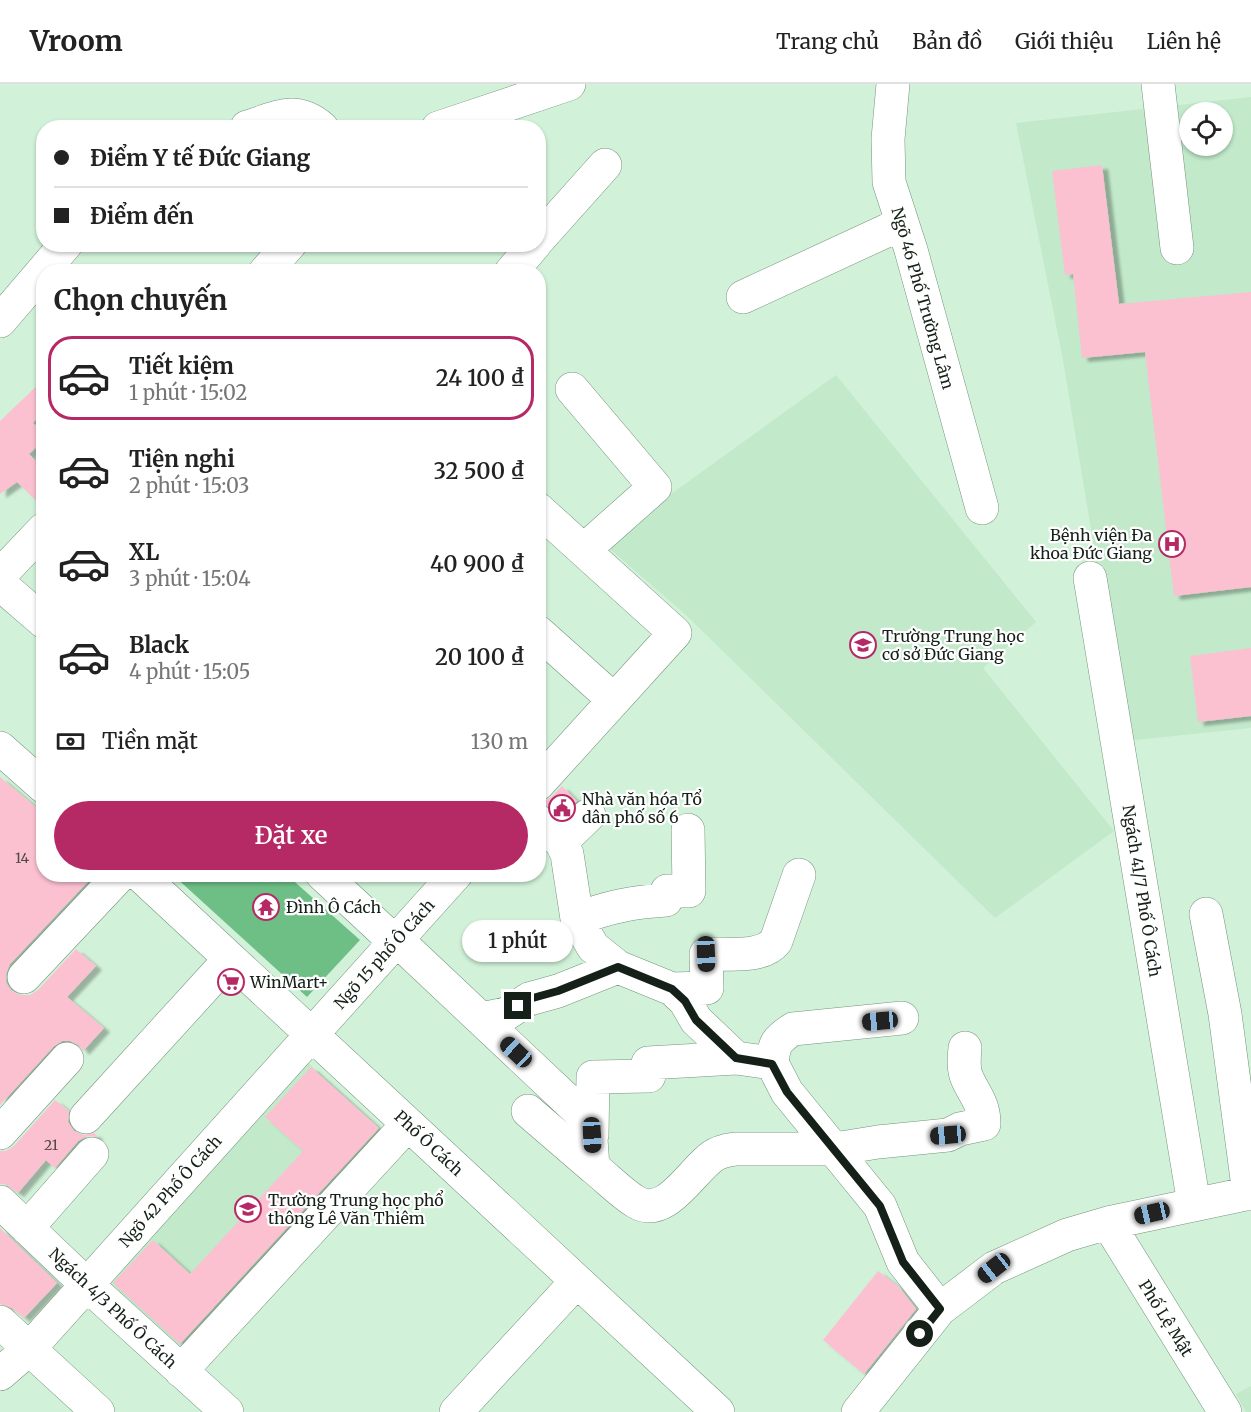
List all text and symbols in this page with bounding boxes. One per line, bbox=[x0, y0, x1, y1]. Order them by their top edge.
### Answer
text: Vroom bbox=[30, 23, 123, 59]
text: Trang chủ bbox=[776, 28, 879, 55]
text: Bản đồ bbox=[912, 28, 982, 55]
text: Giới thiệu bbox=[1015, 28, 1114, 55]
text: Liên hệ bbox=[1147, 28, 1221, 55]
map controls bbox=[1179, 102, 1233, 156]
button: locate bbox=[1179, 102, 1233, 156]
text: Điểm Y tế Đức Giang bbox=[90, 144, 310, 172]
text: Điểm đến bbox=[90, 202, 194, 230]
street label: Ngõ 46 Phố Trường Lâm bbox=[887, 205, 959, 391]
text: Chọn chuyến bbox=[54, 283, 227, 317]
icon: car bbox=[57, 351, 111, 405]
text: Tiết kiệm bbox=[129, 352, 234, 380]
text: 24 100 ₫ bbox=[436, 364, 525, 392]
text: 1 phút · 15:02 bbox=[129, 380, 247, 405]
icon: car bbox=[57, 444, 111, 498]
text: Tiện nghi bbox=[129, 445, 235, 473]
text: 32 500 ₫ bbox=[434, 457, 525, 485]
text: 2 phút · 15:03 bbox=[129, 473, 249, 498]
place label: Bệnh viện Đa khoa Đức Giang bbox=[1030, 525, 1152, 563]
hospital icon: Bệnh viện Đa khoa Đức Giang bbox=[1157, 529, 1187, 559]
icon: car bbox=[57, 537, 111, 591]
text: XL bbox=[129, 538, 159, 566]
text: 40 900 ₫ bbox=[430, 550, 525, 578]
text: 3 phút · 15:04 bbox=[129, 566, 250, 591]
place label: Trường Trung học cơ sở Đức Giang bbox=[882, 626, 1024, 664]
icon: car bbox=[57, 630, 111, 684]
school or university icon: Trường Trung học cơ sở Đức Giang bbox=[848, 630, 878, 660]
text: Black bbox=[129, 631, 189, 659]
text: 20 100 ₫ bbox=[435, 643, 525, 671]
text: 4 phút · 15:05 bbox=[129, 659, 251, 684]
icon: cash bbox=[54, 725, 87, 758]
text: Tiền mặt bbox=[102, 727, 198, 755]
text: 130 m bbox=[471, 729, 528, 754]
place label: Nhà văn hóa Tổ dân phố số 6 bbox=[582, 789, 702, 827]
public building icon: Nhà văn hóa Tổ dân phố số 6 bbox=[547, 793, 577, 823]
button: Đặt xe bbox=[54, 801, 528, 870]
street label: Ngách 41/7 Phố Ô Cách bbox=[1119, 804, 1166, 979]
house number: 14 bbox=[15, 849, 29, 867]
temple icon: Đình Ô Cách bbox=[251, 892, 281, 922]
street label: Ngõ 15 phố Ô Cách bbox=[329, 895, 439, 1013]
place label: Đình Ô Cách bbox=[286, 897, 381, 917]
callout: 1 phút bbox=[462, 919, 574, 961]
text: 1 phút bbox=[488, 928, 547, 953]
car bbox=[696, 936, 716, 972]
supermarket icon: WinMart+ bbox=[216, 967, 246, 997]
place label: WinMart+ bbox=[249, 972, 328, 992]
route end bbox=[504, 992, 531, 1019]
car bbox=[861, 1010, 899, 1032]
car bbox=[497, 1033, 535, 1071]
street label: Phố Ô Cách bbox=[390, 1106, 468, 1180]
car bbox=[582, 1117, 602, 1153]
car bbox=[929, 1124, 967, 1146]
street label: Ngõ 42 Phố Ô Cách bbox=[114, 1131, 226, 1251]
house number: 21 bbox=[44, 1136, 58, 1154]
place label: Trường Trung học phổ thông Lê Văn Thiêm bbox=[268, 1190, 444, 1228]
school or university icon: Trường Trung học phổ thông Lê Văn Thiêm bbox=[233, 1194, 263, 1224]
car bbox=[1132, 1200, 1172, 1226]
street label: Ngách 4/3 Phố Ô Cách bbox=[45, 1244, 181, 1373]
car bbox=[974, 1250, 1014, 1286]
street label: Phố Lệ Mật bbox=[1135, 1276, 1198, 1361]
route start bbox=[906, 1320, 933, 1347]

